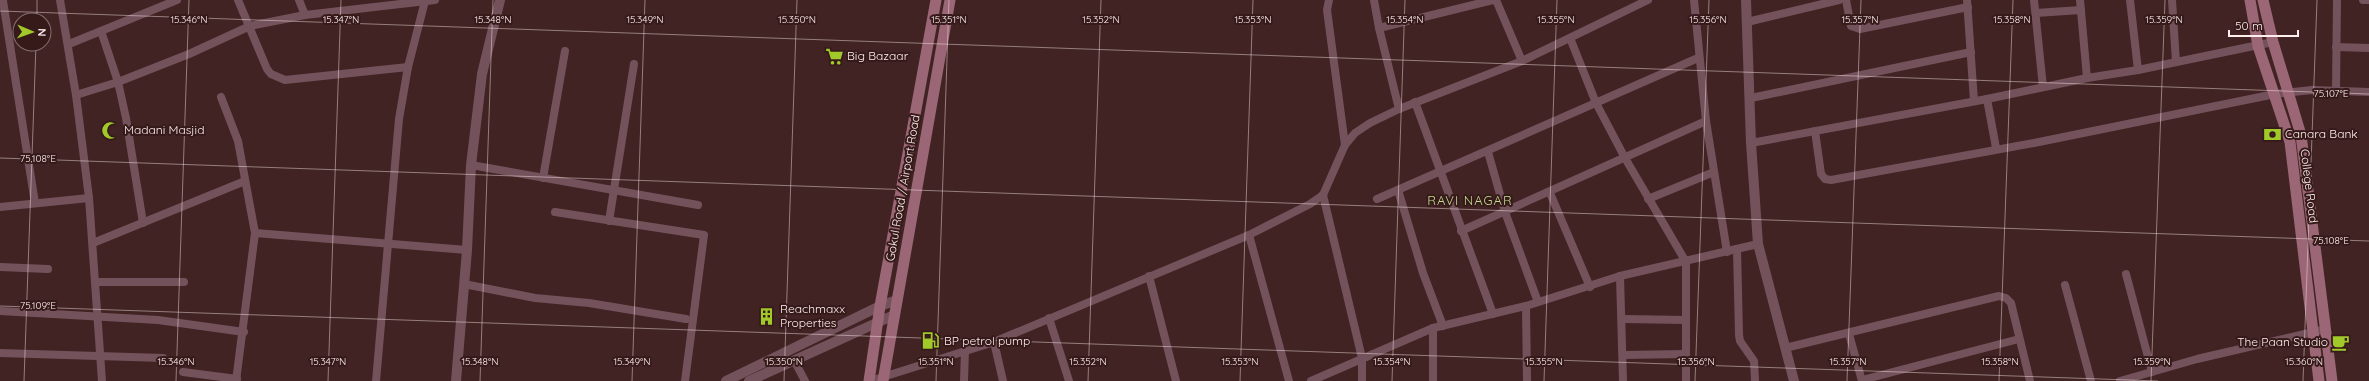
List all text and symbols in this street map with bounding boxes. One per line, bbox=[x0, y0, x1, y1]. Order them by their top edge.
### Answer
north arrow bbox=[12, 12, 52, 52]
scale bar bbox=[2229, 12, 2298, 38]
text: 15.346°N bbox=[170, 13, 208, 26]
text: 15.347°N bbox=[323, 13, 359, 26]
text: 15.348°N bbox=[474, 13, 512, 26]
text: 15.349°N bbox=[626, 13, 664, 26]
text: 15.350°N bbox=[778, 13, 816, 26]
text: 15.351°N bbox=[931, 13, 967, 26]
text: 15.352°N bbox=[1082, 13, 1120, 26]
text: 15.353°N bbox=[1234, 13, 1272, 26]
text: 15.354°N bbox=[1386, 13, 1424, 26]
text: 15.355°N bbox=[1537, 13, 1575, 26]
text: 15.356°N bbox=[1689, 13, 1727, 26]
text: 15.357°N bbox=[1841, 13, 1879, 26]
text: 15.358°N bbox=[1993, 13, 2031, 26]
text: 15.359°N bbox=[2145, 13, 2183, 26]
text: 50 m bbox=[2235, 18, 2263, 33]
text: N bbox=[35, 28, 49, 37]
supermarket icon: Big Bazaar bbox=[824, 46, 844, 66]
place label: Big Bazaar bbox=[847, 48, 909, 63]
text: 75.107°E bbox=[2314, 87, 2349, 100]
street label: Gokul Road / Airport Road bbox=[882, 113, 923, 262]
mosque icon: Madani Masjid bbox=[101, 120, 121, 140]
place label: Madani Masjid bbox=[124, 122, 204, 137]
bank icon: Canara Bank bbox=[2262, 124, 2282, 144]
place label: Canara Bank bbox=[2285, 126, 2358, 141]
street label: College Road bbox=[2298, 148, 2321, 224]
text: 75.108°E bbox=[20, 152, 56, 165]
district label: RAVI NAGAR bbox=[1427, 192, 1513, 208]
text: 75.108°E bbox=[2313, 234, 2349, 247]
text: 75.109°E bbox=[20, 299, 56, 312]
place label: Reachmaxx Properties bbox=[780, 301, 845, 330]
building icon: Reachmaxx Properties bbox=[757, 306, 777, 326]
fuel station icon: BP petrol pump bbox=[921, 331, 941, 351]
cafe icon: The Paan Studio bbox=[2331, 332, 2351, 352]
place label: BP petrol pump bbox=[944, 333, 1030, 348]
place label: The Paan Studio bbox=[2237, 334, 2328, 349]
text: 15.346°N bbox=[157, 355, 195, 368]
text: 15.347°N bbox=[310, 355, 346, 368]
text: 15.348°N bbox=[461, 355, 499, 368]
text: 15.349°N bbox=[613, 355, 651, 368]
text: 15.350°N bbox=[765, 355, 803, 368]
text: 15.351°N bbox=[918, 355, 954, 368]
text: 15.352°N bbox=[1069, 355, 1107, 368]
text: 15.353°N bbox=[1221, 355, 1259, 368]
text: 15.354°N bbox=[1373, 355, 1411, 368]
text: 15.355°N bbox=[1525, 355, 1563, 368]
text: 15.356°N bbox=[1677, 355, 1715, 368]
text: 15.357°N bbox=[1829, 355, 1867, 368]
text: 15.358°N bbox=[1981, 355, 2019, 368]
text: 15.359°N bbox=[2133, 355, 2171, 368]
text: 15.360°N bbox=[2285, 355, 2323, 368]

